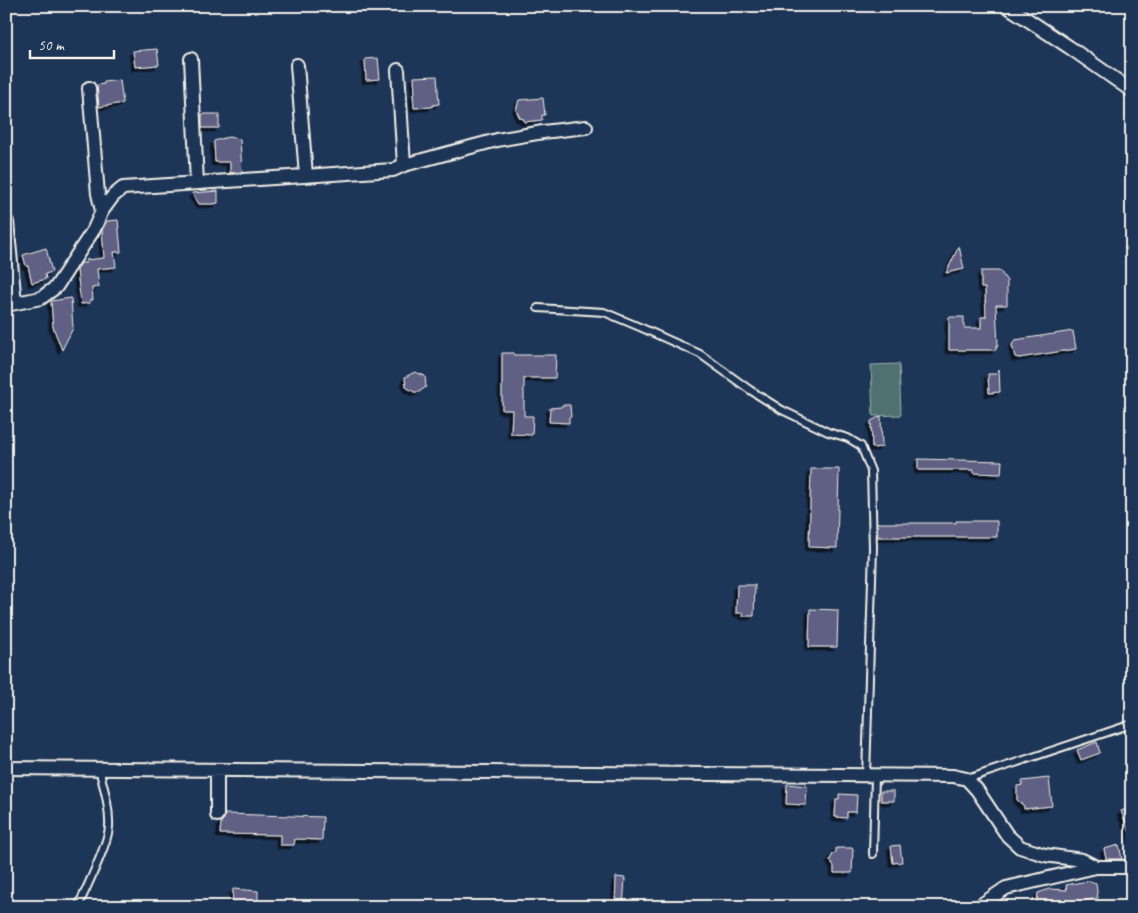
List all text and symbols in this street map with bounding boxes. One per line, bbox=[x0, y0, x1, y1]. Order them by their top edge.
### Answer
scale bar bbox=[30, 28, 114, 60]
text: 50 m bbox=[38, 36, 65, 55]

